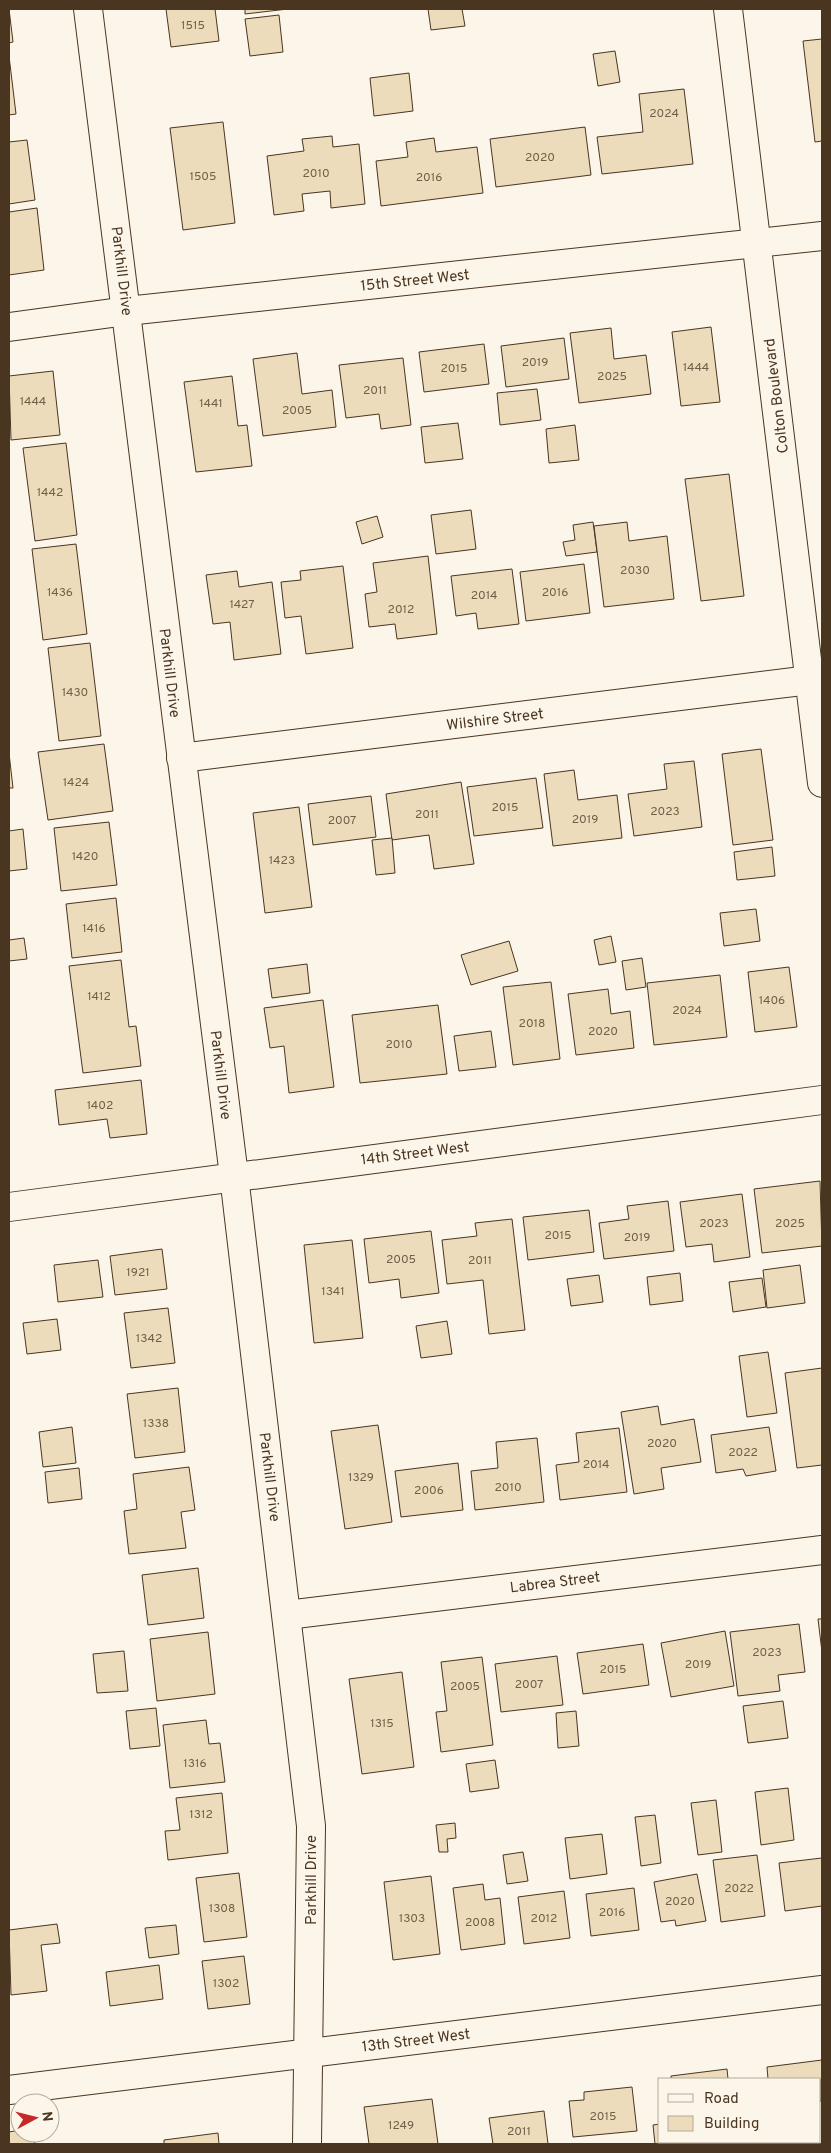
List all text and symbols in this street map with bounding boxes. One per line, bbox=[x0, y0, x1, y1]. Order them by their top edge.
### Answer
house number: 1515 bbox=[181, 18, 205, 34]
house number: 2024 bbox=[649, 106, 679, 122]
house number: 2020 bbox=[525, 150, 555, 166]
house number: 2010 bbox=[302, 166, 330, 182]
house number: 1505 bbox=[189, 169, 217, 185]
house number: 2016 bbox=[416, 170, 442, 186]
street label: Parkhill Drive bbox=[106, 225, 135, 317]
street label: 15th Street West bbox=[360, 266, 471, 297]
street label: Colton Boulevard bbox=[761, 337, 794, 454]
house number: 2019 bbox=[522, 355, 548, 371]
house number: 1444 bbox=[683, 360, 709, 376]
house number: 2015 bbox=[441, 361, 467, 377]
house number: 2025 bbox=[597, 369, 627, 385]
house number: 2011 bbox=[363, 383, 387, 399]
house number: 1444 bbox=[20, 394, 46, 410]
house number: 1441 bbox=[199, 396, 223, 412]
house number: 2005 bbox=[282, 403, 312, 419]
house number: 1442 bbox=[37, 485, 63, 501]
house number: 2030 bbox=[620, 563, 650, 579]
house number: 1436 bbox=[47, 585, 73, 601]
house number: 2016 bbox=[542, 585, 568, 601]
house number: 2014 bbox=[471, 588, 497, 604]
house number: 1427 bbox=[229, 597, 255, 613]
house number: 2012 bbox=[388, 602, 414, 618]
street label: Parkhill Drive bbox=[154, 627, 183, 719]
house number: 1430 bbox=[62, 685, 88, 701]
street label: Wilshire Street bbox=[445, 705, 545, 736]
house number: 1424 bbox=[63, 775, 89, 791]
house number: 2015 bbox=[492, 800, 518, 816]
house number: 2023 bbox=[650, 804, 680, 820]
house number: 2011 bbox=[415, 807, 439, 823]
house number: 2019 bbox=[572, 812, 598, 828]
house number: 2007 bbox=[328, 813, 356, 829]
house number: 1420 bbox=[72, 849, 98, 865]
house number: 1423 bbox=[269, 853, 295, 869]
house number: 1416 bbox=[82, 921, 106, 937]
house number: 1412 bbox=[87, 989, 111, 1005]
house number: 1406 bbox=[759, 993, 785, 1009]
house number: 2024 bbox=[672, 1003, 702, 1019]
house number: 2018 bbox=[519, 1016, 545, 1032]
house number: 2020 bbox=[588, 1024, 618, 1040]
street label: Parkhill Drive bbox=[205, 1029, 234, 1121]
house number: 2010 bbox=[385, 1037, 413, 1053]
house number: 1402 bbox=[87, 1098, 113, 1114]
street label: 14th Street West bbox=[360, 1138, 471, 1171]
house number: 2023 bbox=[699, 1216, 729, 1232]
house number: 2025 bbox=[775, 1216, 805, 1232]
house number: 2015 bbox=[545, 1228, 571, 1244]
house number: 2019 bbox=[624, 1230, 650, 1246]
house number: 2005 bbox=[386, 1252, 416, 1268]
house number: 2011 bbox=[468, 1253, 492, 1269]
house number: 1921 bbox=[126, 1265, 150, 1281]
house number: 1341 bbox=[321, 1284, 345, 1300]
house number: 1342 bbox=[136, 1331, 162, 1347]
house number: 1338 bbox=[143, 1416, 169, 1432]
street label: Parkhill Drive bbox=[254, 1431, 283, 1523]
house number: 2020 bbox=[647, 1436, 677, 1452]
house number: 2022 bbox=[728, 1445, 758, 1461]
house number: 2014 bbox=[583, 1457, 609, 1473]
house number: 1329 bbox=[348, 1470, 374, 1486]
house number: 2010 bbox=[494, 1480, 522, 1496]
house number: 2006 bbox=[414, 1483, 444, 1499]
street label: Labrea Street bbox=[509, 1569, 601, 1598]
house number: 2023 bbox=[752, 1645, 782, 1661]
house number: 2019 bbox=[685, 1657, 711, 1673]
house number: 2015 bbox=[600, 1662, 626, 1678]
house number: 2007 bbox=[515, 1677, 543, 1693]
house number: 2005 bbox=[450, 1679, 480, 1695]
house number: 1315 bbox=[370, 1716, 394, 1732]
house number: 1316 bbox=[183, 1756, 207, 1772]
house number: 1312 bbox=[189, 1807, 213, 1823]
street label: Parkhill Drive bbox=[303, 1835, 322, 1925]
house number: 2022 bbox=[724, 1881, 754, 1897]
house number: 2020 bbox=[665, 1894, 695, 1910]
house number: 1308 bbox=[209, 1901, 235, 1917]
house number: 2016 bbox=[599, 1905, 625, 1921]
house number: 1303 bbox=[399, 1911, 425, 1927]
house number: 2012 bbox=[531, 1911, 557, 1927]
house number: 2008 bbox=[465, 1915, 495, 1931]
house number: 1302 bbox=[213, 1976, 239, 1992]
street label: 13th Street West bbox=[361, 2025, 471, 2058]
legend bbox=[658, 2078, 821, 2143]
text: Road bbox=[704, 2090, 739, 2109]
north arrow bbox=[10, 2093, 60, 2143]
house number: 2015 bbox=[590, 2109, 616, 2125]
text: N bbox=[37, 2111, 55, 2123]
text: Building bbox=[704, 2115, 759, 2134]
house number: 1249 bbox=[388, 2118, 414, 2134]
house number: 2011 bbox=[507, 2124, 531, 2140]

